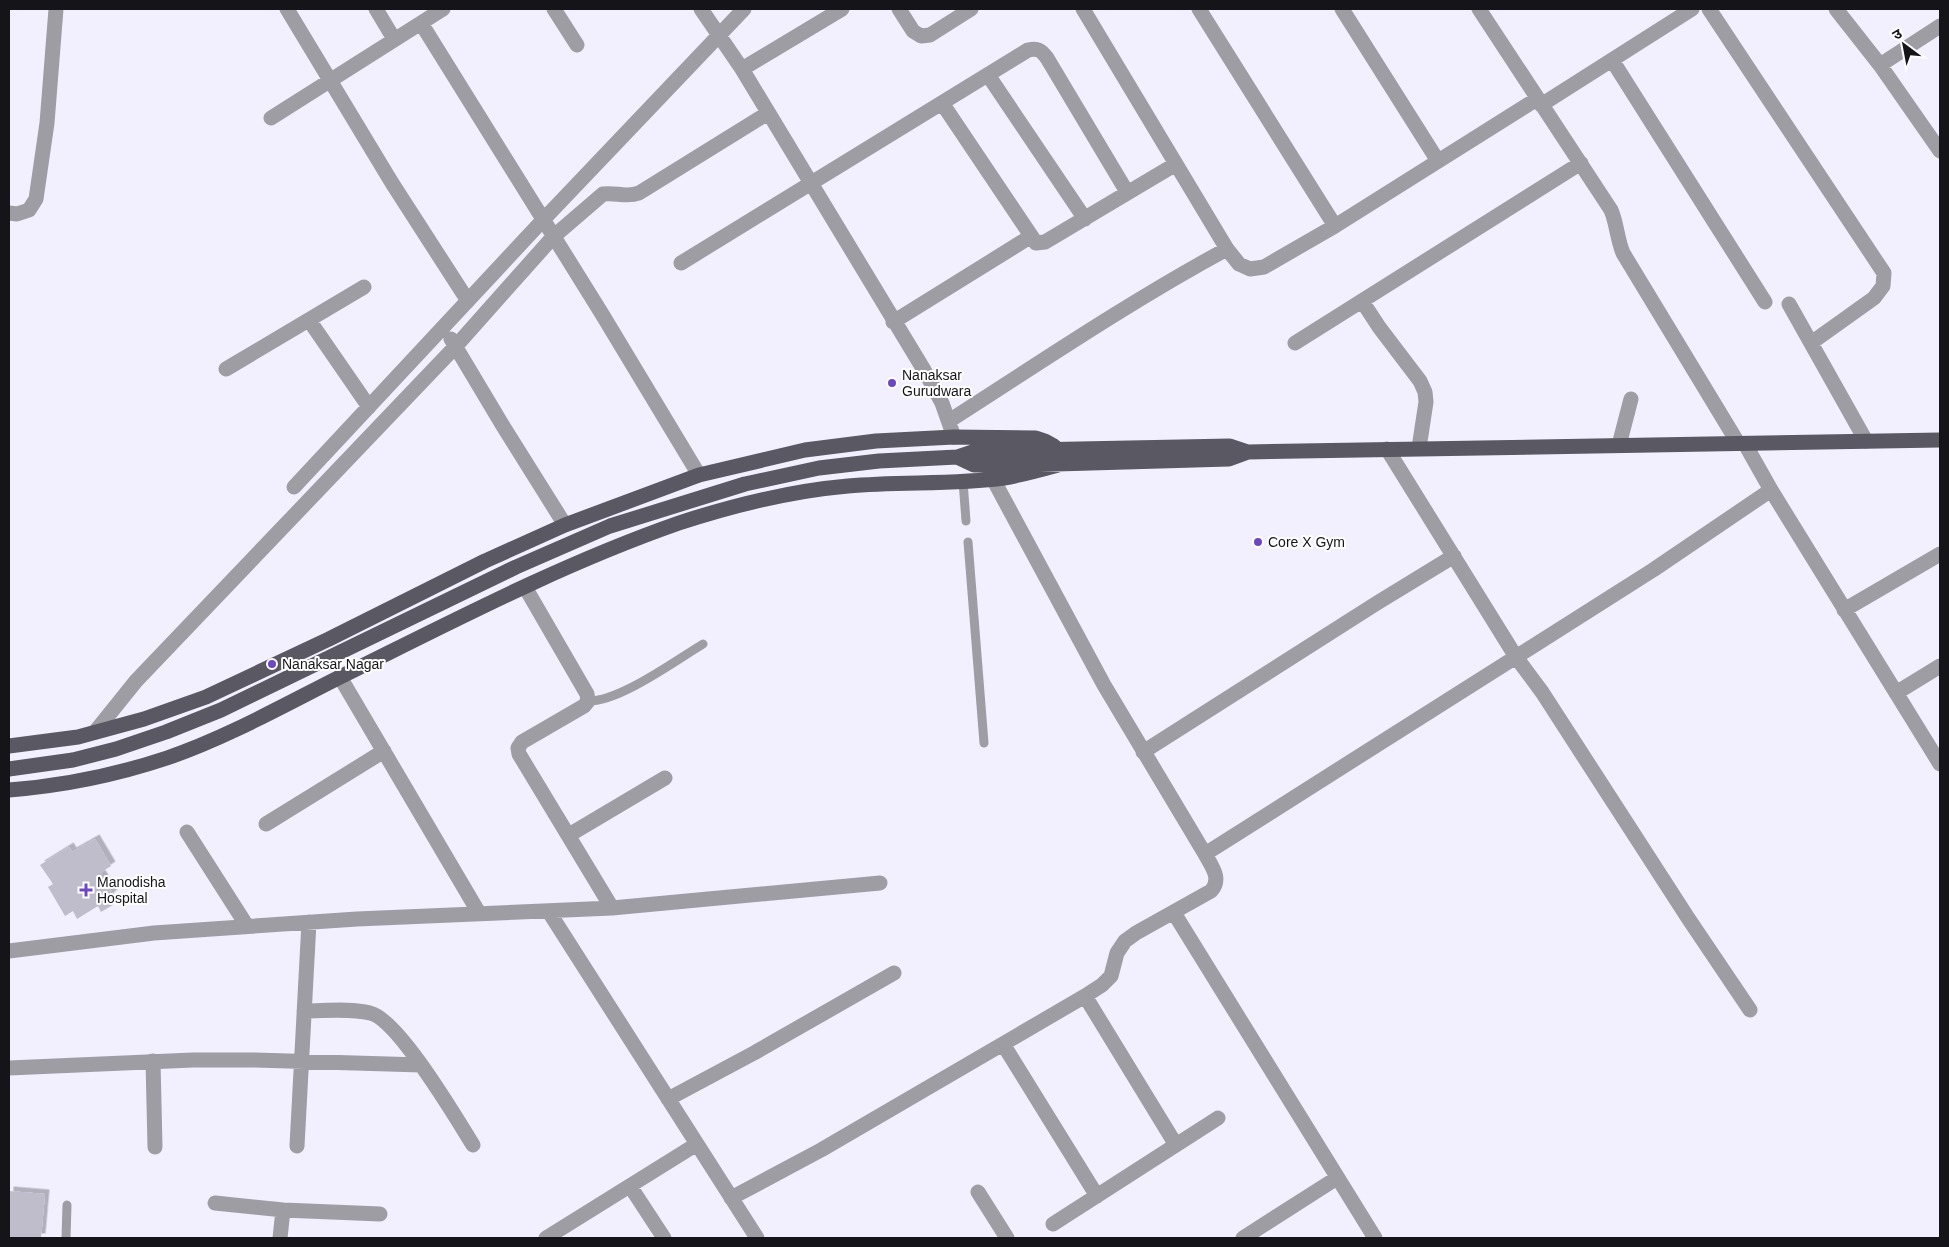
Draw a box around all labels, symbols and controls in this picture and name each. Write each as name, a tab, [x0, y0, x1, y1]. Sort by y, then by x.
north arrow	[1879, 20, 1929, 70]
text: उ	[1889, 25, 1906, 43]
place label: Nanaksar Gurudwara	[902, 367, 971, 399]
marker: Nanaksar Gurudwara	[886, 377, 898, 389]
place label: Core X Gym	[1268, 534, 1345, 550]
marker: Core X Gym	[1252, 536, 1264, 548]
place label: Nanaksar Nagar	[282, 656, 384, 672]
marker: Nanaksar Nagar	[266, 658, 278, 670]
place label: Manodisha Hospital	[97, 874, 166, 906]
marker: Manodisha Hospital	[79, 883, 93, 897]

